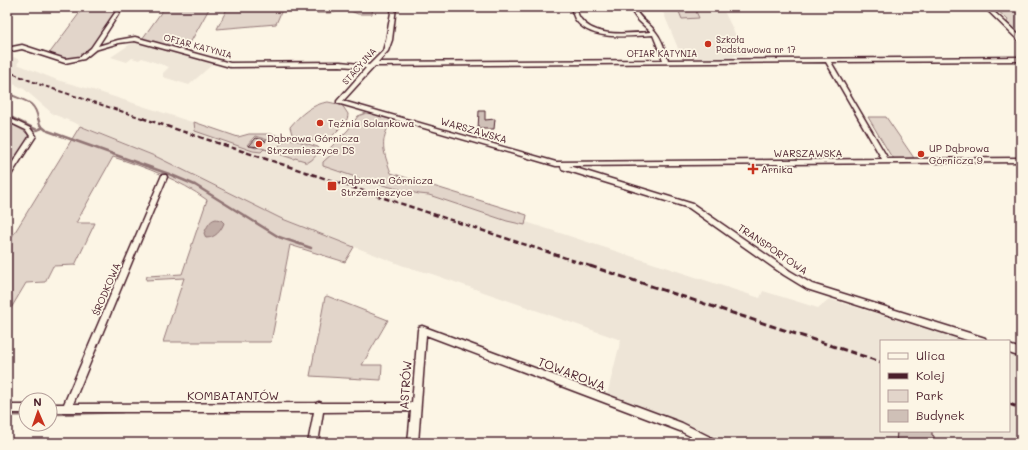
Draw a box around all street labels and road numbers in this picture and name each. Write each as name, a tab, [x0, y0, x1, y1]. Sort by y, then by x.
street label: OFIAR KATYNIA	[163, 32, 233, 60]
street label: STACYJNA	[340, 45, 378, 87]
street label: OFIAR KATYNIA	[627, 48, 697, 59]
street label: WARSZAWSKA	[439, 114, 509, 146]
street label: WARSZAWSKA	[774, 146, 842, 160]
street label: TRANSPORTOWA	[735, 220, 811, 278]
street label: ŚRODKOWA	[89, 260, 124, 318]
street label: TOWAROWA	[536, 353, 608, 393]
street label: ASTRÓW	[395, 360, 415, 410]
street label: KOMBATANTÓW	[187, 387, 279, 403]

